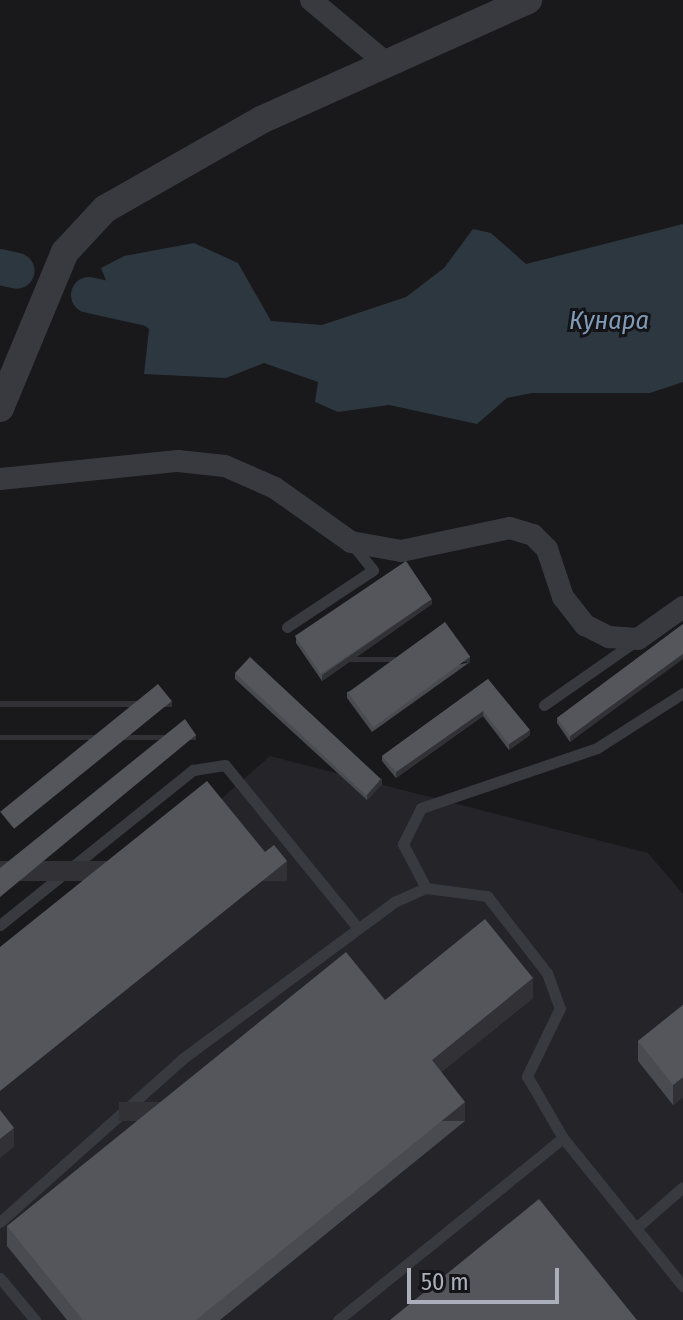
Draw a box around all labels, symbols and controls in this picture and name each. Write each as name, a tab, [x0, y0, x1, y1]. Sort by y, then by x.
water label: Кунара	[569, 305, 649, 337]
scale bar	[411, 1252, 563, 1302]
text: 50 m	[421, 1268, 469, 1296]

